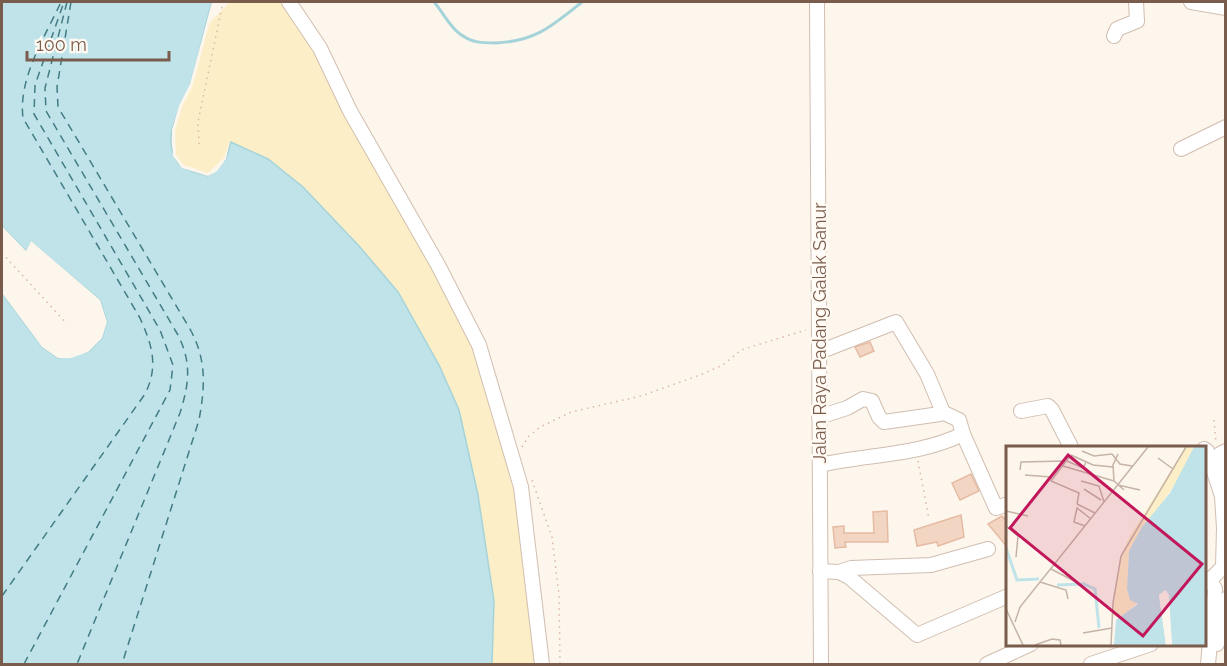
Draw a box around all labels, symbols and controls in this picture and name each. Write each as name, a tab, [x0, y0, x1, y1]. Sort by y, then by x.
scale bar	[27, 24, 170, 62]
text: 100 m	[36, 34, 87, 55]
street label: Jalan Raya Padang Galak Sanur	[809, 202, 830, 464]
inset map	[1006, 446, 1206, 645]

